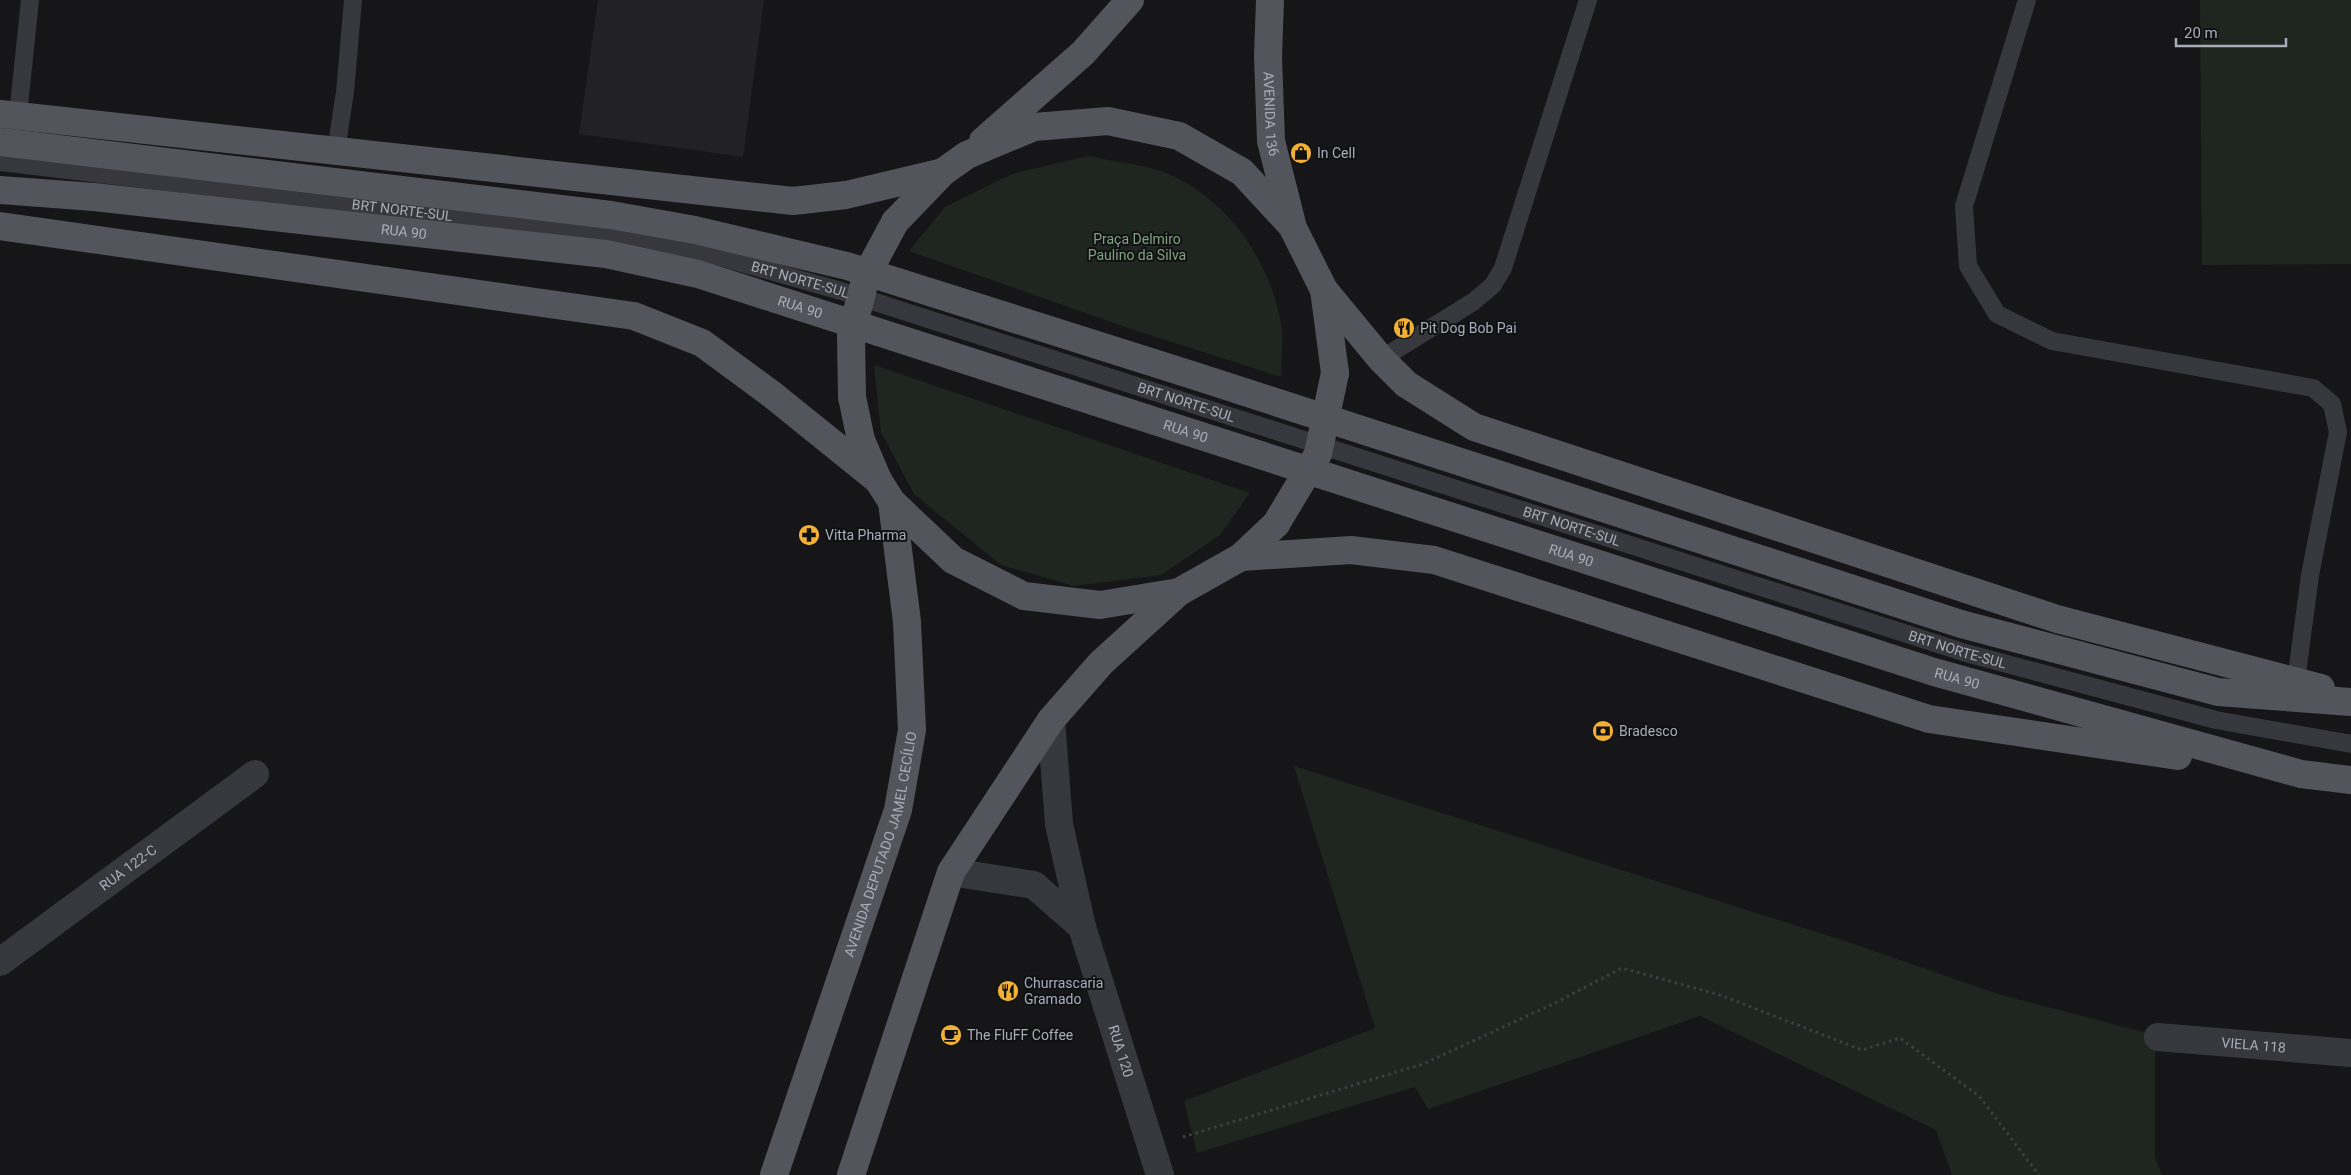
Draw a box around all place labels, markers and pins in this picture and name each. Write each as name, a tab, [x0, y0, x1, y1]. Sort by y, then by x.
shop icon: In Cell	[1289, 141, 1313, 165]
place label: In Cell	[1317, 145, 1355, 161]
restaurant icon: Pit Dog Bob Pai	[1392, 316, 1416, 340]
place label: Pit Dog Bob Pai	[1420, 320, 1517, 336]
pharmacy icon: Vitta Pharma	[797, 523, 821, 547]
place label: Vitta Pharma	[825, 527, 906, 543]
bank icon: Bradesco	[1591, 719, 1615, 743]
place label: Bradesco	[1619, 723, 1678, 739]
place label: Churrascaria Gramado	[1024, 975, 1103, 1007]
restaurant icon: Churrascaria Gramado	[996, 979, 1020, 1003]
cafe icon: The FluFF Coffee	[939, 1023, 963, 1047]
place label: The FluFF Coffee	[967, 1027, 1073, 1043]

